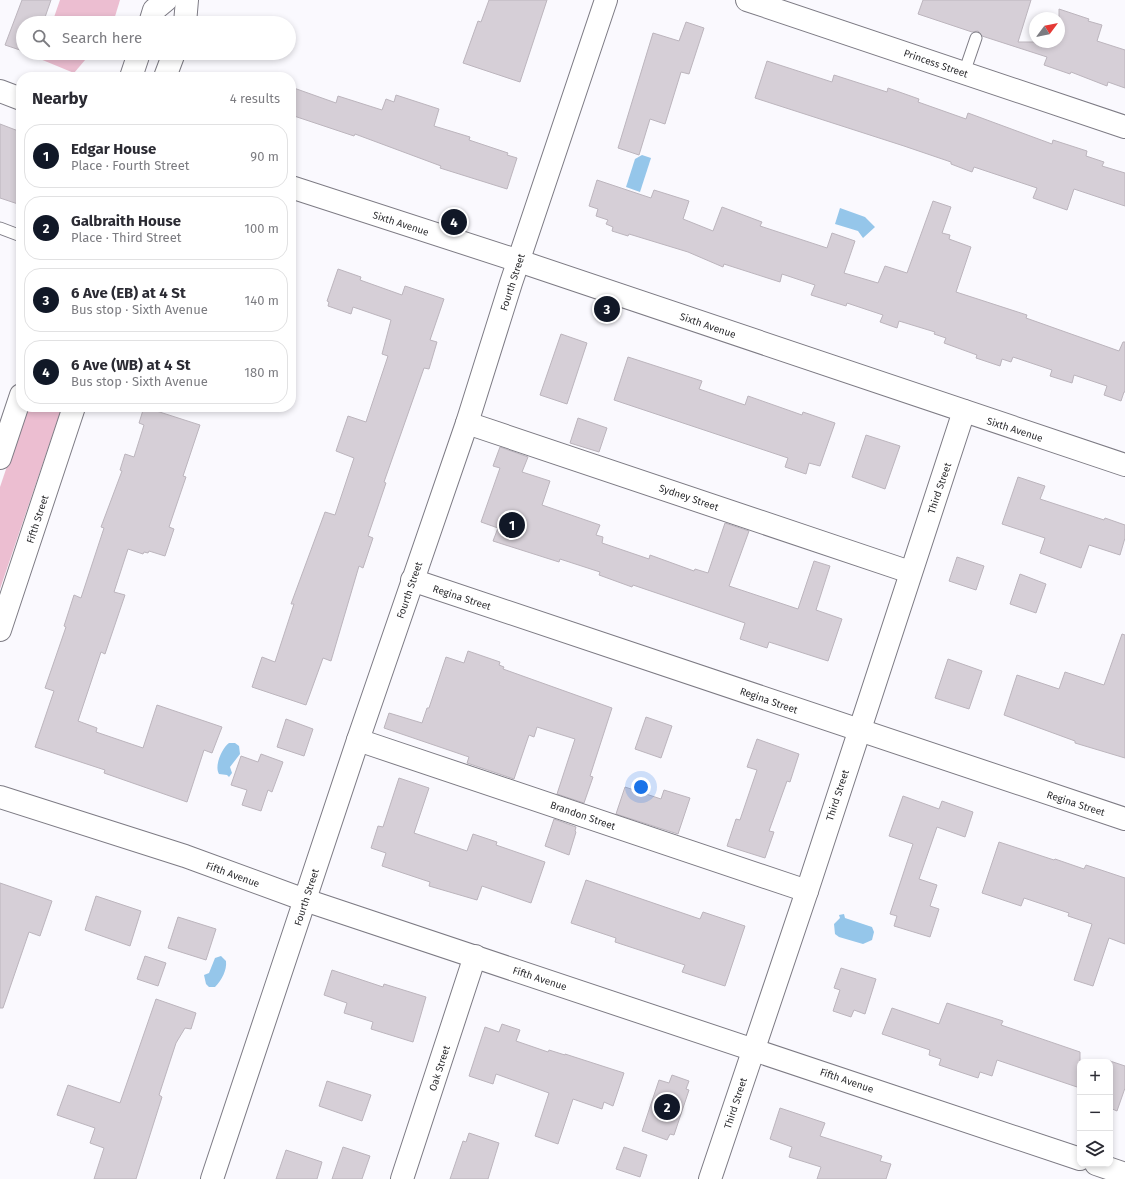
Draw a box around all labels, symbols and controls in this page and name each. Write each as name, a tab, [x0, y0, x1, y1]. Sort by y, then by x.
north arrow	[1029, 12, 1065, 48]
search box	[16, 16, 296, 60]
icon: search	[30, 27, 52, 49]
text: Search here	[62, 29, 142, 47]
street label: Princess Street	[902, 47, 970, 81]
text: Nearby	[32, 88, 87, 109]
text: 4 results	[230, 91, 280, 106]
text: Edgar House	[71, 140, 156, 158]
text: 1	[43, 149, 49, 164]
text: 90 m	[250, 149, 279, 164]
text: Place · Fourth Street	[71, 158, 189, 173]
pin: 4	[441, 207, 467, 237]
street label: Sixth Avenue	[371, 209, 430, 239]
text: Galbraith House	[71, 212, 181, 230]
text: 2	[43, 221, 49, 236]
text: 100 m	[244, 221, 279, 236]
text: Place · Third Street	[71, 230, 181, 245]
street label: Fourth Street	[498, 252, 528, 312]
text: 6 Ave (EB) at 4 St	[71, 284, 186, 302]
text: 3	[43, 293, 49, 308]
text: 140 m	[245, 293, 279, 308]
pin: 3	[594, 294, 620, 324]
text: Bus stop · Sixth Avenue	[71, 302, 208, 317]
street label: Sixth Avenue	[678, 311, 737, 341]
text: 6 Ave (WB) at 4 St	[71, 356, 191, 374]
text: 4	[42, 365, 50, 380]
text: 180 m	[244, 365, 279, 380]
text: Bus stop · Sixth Avenue	[71, 374, 208, 389]
street label: Sixth Avenue	[985, 415, 1044, 445]
street label: Third Street	[926, 461, 954, 515]
street label: Sydney Street	[657, 482, 720, 514]
street label: Fifth Street	[25, 493, 51, 545]
pin: 1	[499, 510, 525, 540]
street label: Fourth Street	[395, 560, 425, 620]
street label: Regina Street	[431, 583, 493, 613]
street label: Regina Street	[738, 685, 800, 717]
street label: Third Street	[824, 768, 852, 822]
your location	[631, 777, 651, 797]
street label: Regina Street	[1045, 789, 1107, 819]
street label: Brandon Street	[548, 799, 617, 833]
street label: Fifth Avenue	[204, 860, 261, 890]
street label: Fourth Street	[292, 867, 322, 927]
street label: Fifth Avenue	[511, 965, 568, 993]
street label: Oak Street	[427, 1044, 453, 1093]
map controls	[1077, 1059, 1113, 1167]
button: +	[1077, 1059, 1113, 1095]
street label: Fifth Avenue	[818, 1066, 875, 1096]
street label: Third Street	[722, 1076, 750, 1130]
pin: 2	[654, 1092, 680, 1122]
button: −	[1077, 1095, 1113, 1131]
button: layers	[1077, 1131, 1113, 1167]

